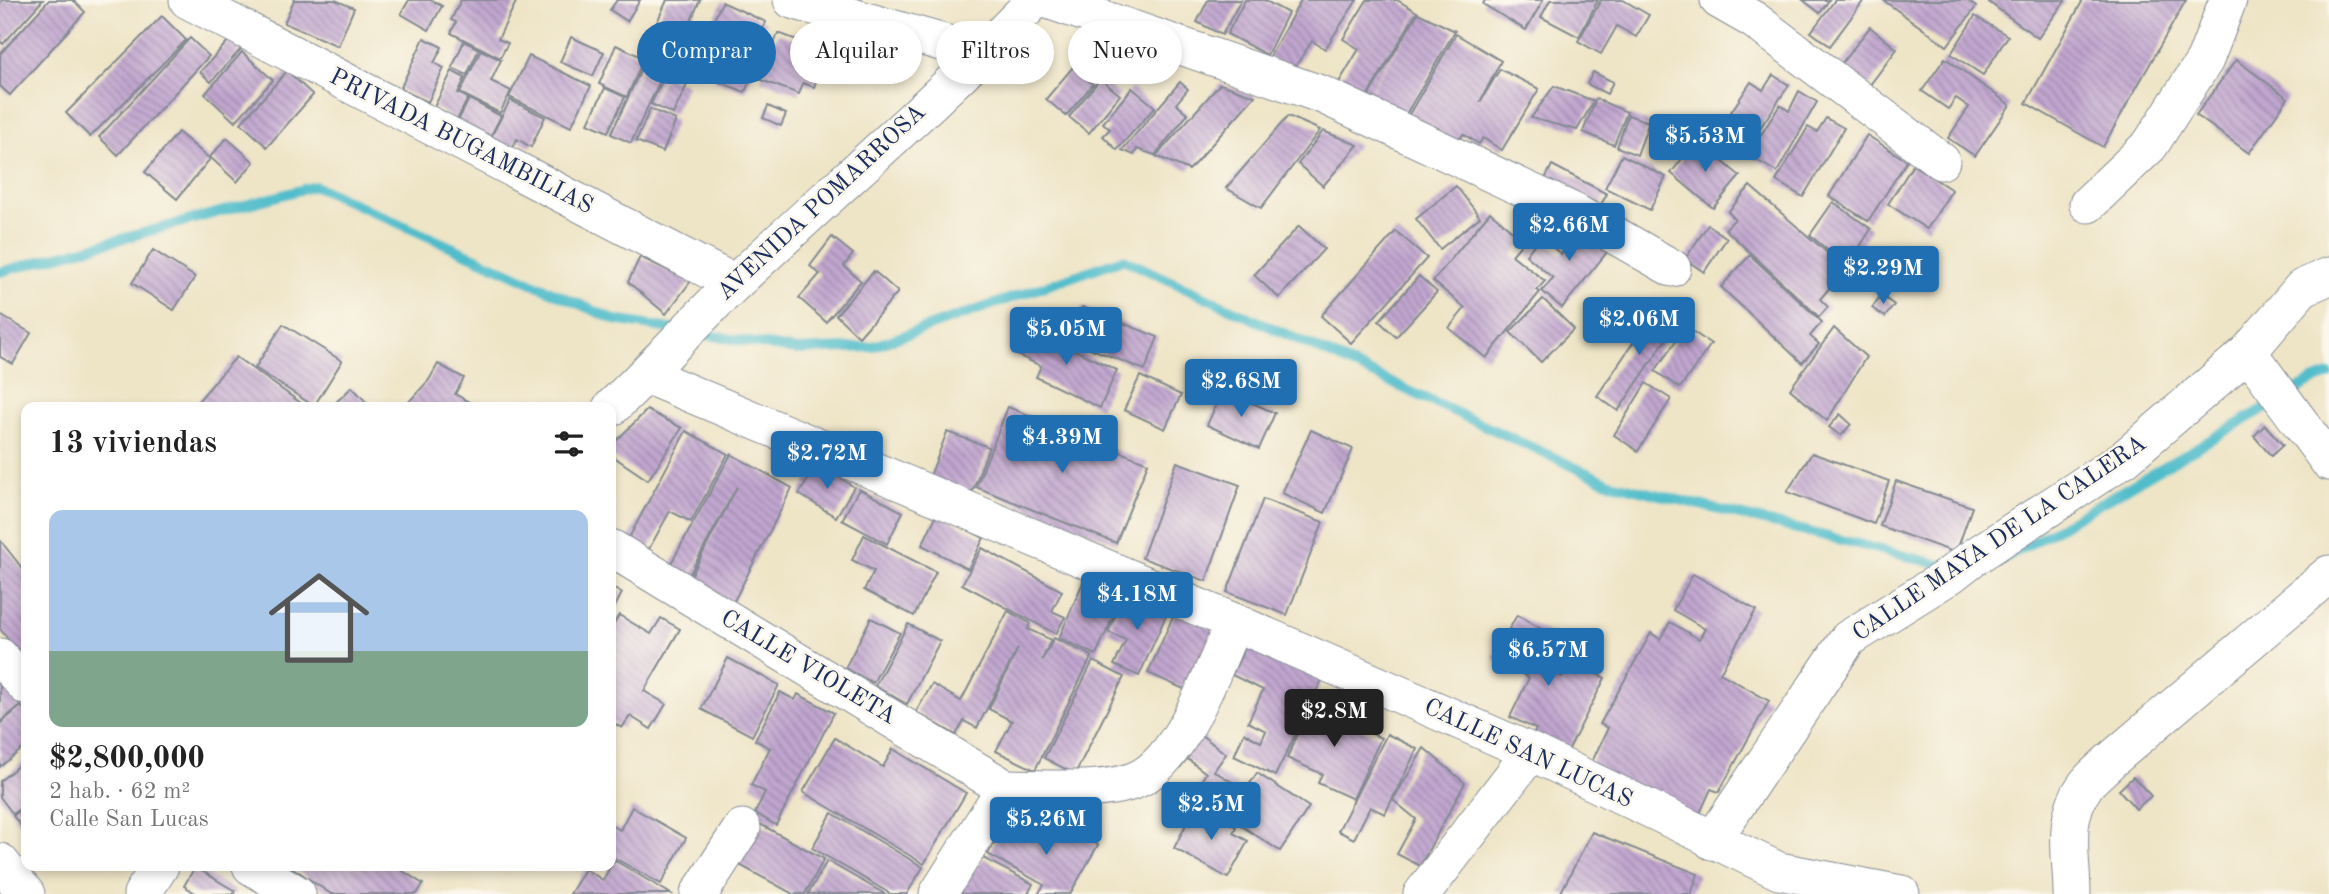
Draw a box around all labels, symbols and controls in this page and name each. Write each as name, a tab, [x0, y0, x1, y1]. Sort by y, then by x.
chip: Comprar	[637, 21, 776, 84]
chip: Alquilar	[790, 21, 922, 84]
chip: Filtros	[936, 21, 1054, 84]
chip: Nuevo	[1068, 21, 1182, 84]
street label: PRIVADA BUGAMBILIAS	[325, 65, 597, 219]
street label: AVENIDA POMARROSA	[713, 100, 931, 306]
pin: $5.53M	[1648, 114, 1762, 174]
text: $5.53M	[1665, 125, 1745, 148]
pin: $2.66M	[1512, 204, 1626, 263]
text: $2.66M	[1529, 214, 1609, 237]
pin: $2.29M	[1826, 246, 1940, 306]
text: $2.29M	[1843, 257, 1923, 280]
pin: $2.06M	[1582, 298, 1696, 357]
pin: $5.05M	[1009, 308, 1123, 367]
text: $2.06M	[1599, 308, 1679, 331]
text: $5.05M	[1026, 318, 1106, 341]
pin: $2.68M	[1184, 360, 1298, 419]
text: $2.68M	[1201, 370, 1281, 393]
pin: $4.39M	[1005, 416, 1119, 475]
icon: filters	[550, 425, 588, 463]
text: $4.39M	[1022, 426, 1102, 449]
text: 13 viviendas	[49, 429, 217, 459]
pin: $2.72M	[770, 432, 884, 491]
street label: CALLE MAYA DE LA CALERA	[1849, 432, 2151, 646]
text: $2.72M	[787, 442, 867, 465]
icon: home	[256, 555, 382, 681]
pin: $4.18M	[1080, 572, 1194, 632]
text: $4.18M	[1097, 583, 1177, 606]
street label: CALLE VIOLETA	[716, 606, 900, 730]
pin: $6.57M	[1491, 628, 1605, 688]
text: $6.57M	[1508, 639, 1588, 662]
pin: $2.8M	[1285, 690, 1383, 749]
street label: CALLE SAN LUCAS	[1420, 695, 1636, 813]
text: $2.8M	[1301, 700, 1367, 723]
text: $2,800,000	[49, 744, 205, 774]
text: 2 hab. · 62 m²	[49, 780, 190, 803]
pin: $2.5M	[1162, 782, 1260, 842]
text: $2.5M	[1178, 793, 1244, 816]
pin: $5.26M	[989, 798, 1103, 857]
text: Calle San Lucas	[49, 808, 209, 831]
text: $5.26M	[1006, 808, 1086, 831]

